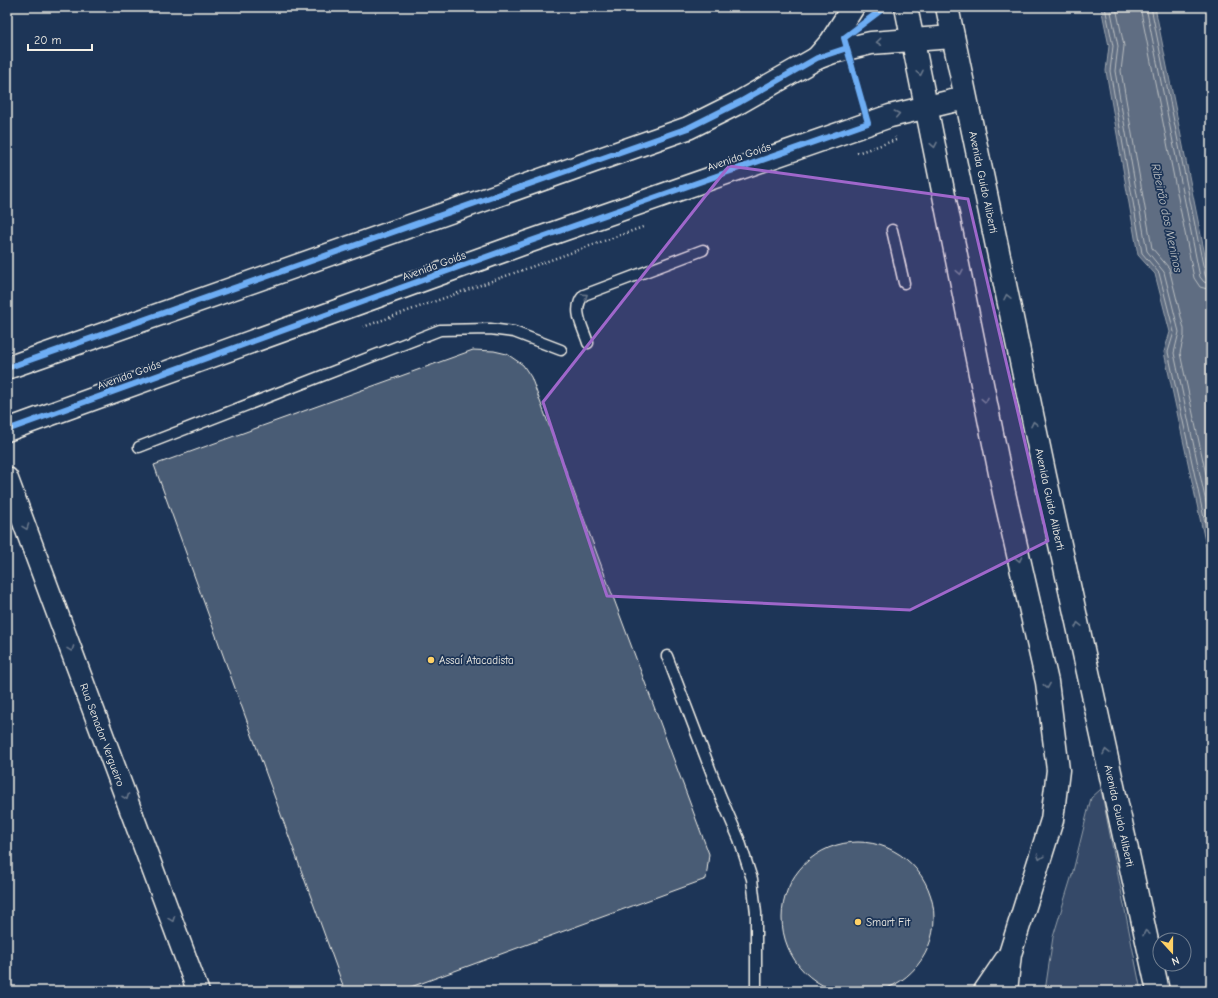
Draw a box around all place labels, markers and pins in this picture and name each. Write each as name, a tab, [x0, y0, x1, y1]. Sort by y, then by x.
place label: Assaí Atacadista	[439, 654, 514, 667]
marker: Assaí Atacadista	[426, 655, 436, 665]
place label: Smart Fit	[866, 916, 911, 929]
marker: Smart Fit	[853, 917, 863, 927]

